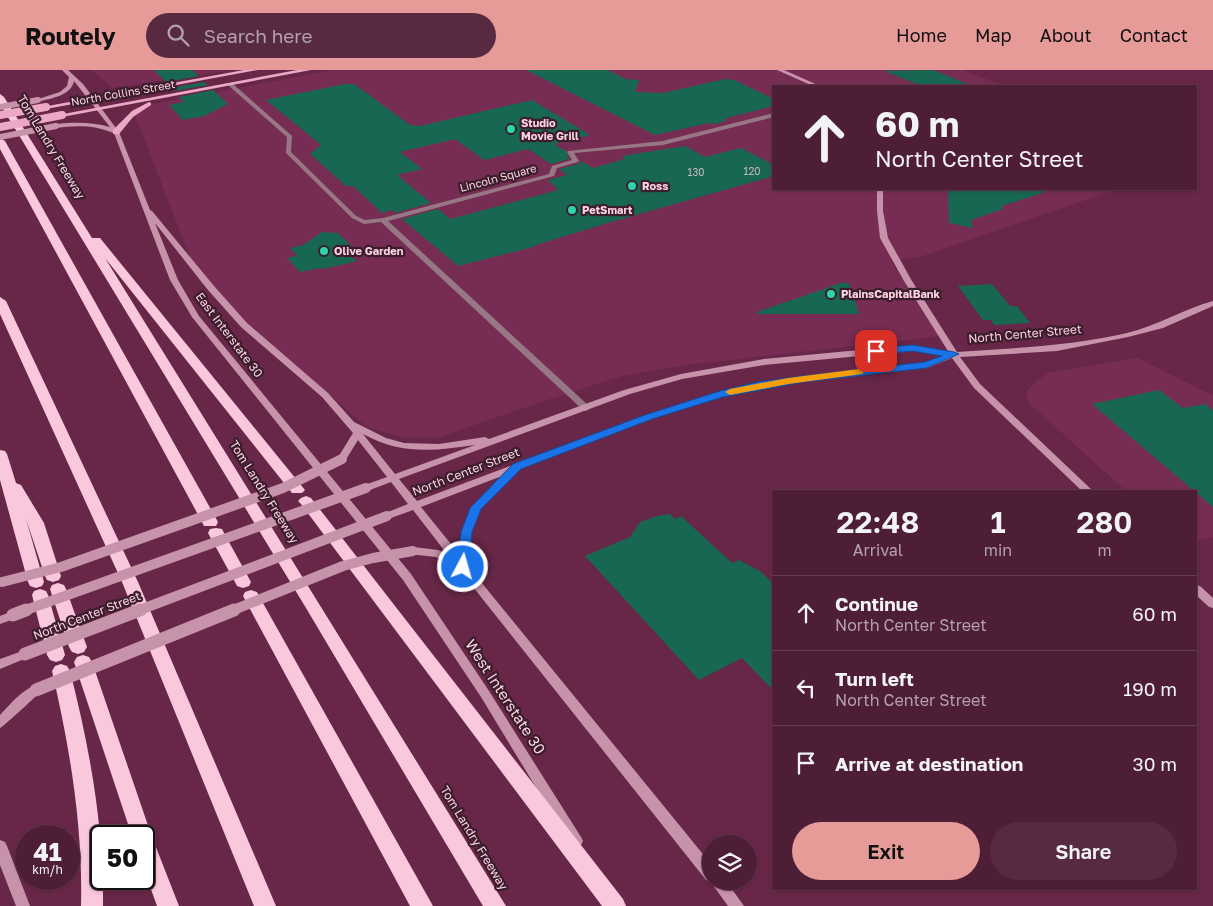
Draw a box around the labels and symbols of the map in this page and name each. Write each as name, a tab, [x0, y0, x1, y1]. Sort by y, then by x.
street label: North Collins Street	[70, 77, 176, 108]
street label: Tom Landry Freeway	[14, 92, 89, 202]
place label: Studio Movie Grill	[521, 116, 579, 142]
marker: Studio Movie Grill	[505, 123, 517, 135]
street label: Lincoln Square	[458, 161, 538, 194]
house number: 120	[744, 165, 760, 177]
house number: 130	[688, 166, 704, 178]
place label: Ross	[642, 179, 668, 192]
marker: Ross	[626, 180, 638, 192]
place label: PetSmart	[582, 203, 633, 216]
marker: PetSmart	[566, 204, 578, 216]
place label: Olive Garden	[334, 244, 404, 257]
marker: Olive Garden	[318, 245, 330, 257]
place label: PlainsCapitalBank	[841, 287, 940, 300]
marker: PlainsCapitalBank	[825, 288, 837, 300]
street label: East Interstate 30	[193, 289, 266, 380]
street label: North Center Street	[968, 321, 1082, 346]
pin	[855, 330, 897, 372]
street label: Tom Landry Freeway	[227, 437, 302, 546]
street label: North Center Street	[410, 444, 522, 499]
position arrow	[436, 540, 488, 592]
street label: North Center Street	[31, 588, 143, 643]
street label: West Interstate 30	[462, 636, 550, 757]
street label: Tom Landry Freeway	[437, 783, 512, 893]
speed limit sign: 50	[90, 825, 155, 890]

